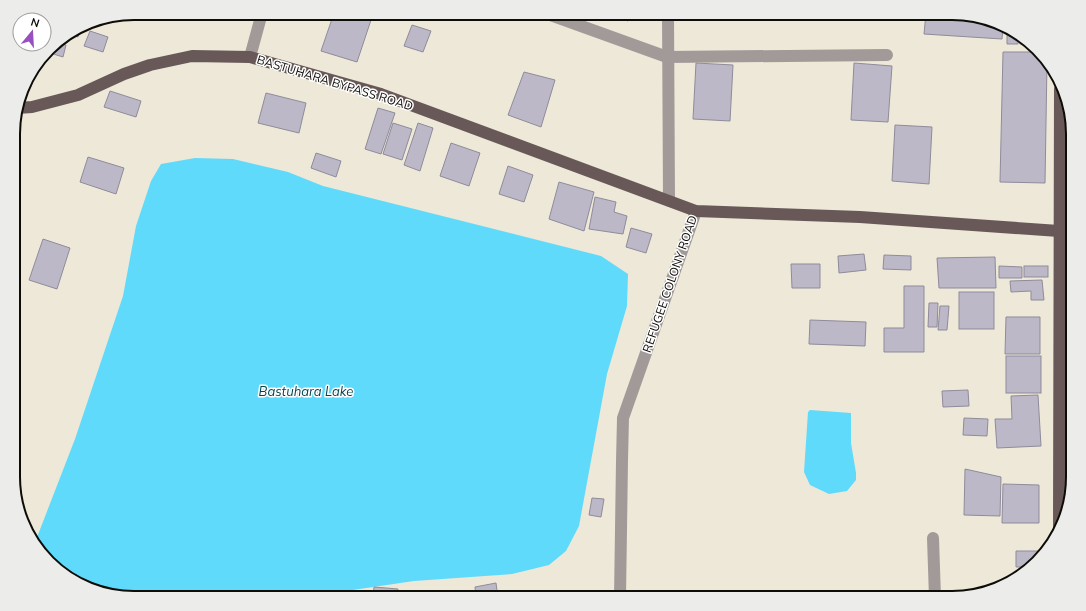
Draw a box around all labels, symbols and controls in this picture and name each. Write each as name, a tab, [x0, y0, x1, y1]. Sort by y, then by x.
north arrow	[12, 12, 52, 52]
text: N	[29, 15, 41, 30]
street label: BASTUHARA BYPASS ROAD	[255, 52, 415, 113]
street label: REFUGEE COLONY ROAD	[639, 213, 700, 354]
water label: Bastuhara Lake	[259, 383, 353, 399]

